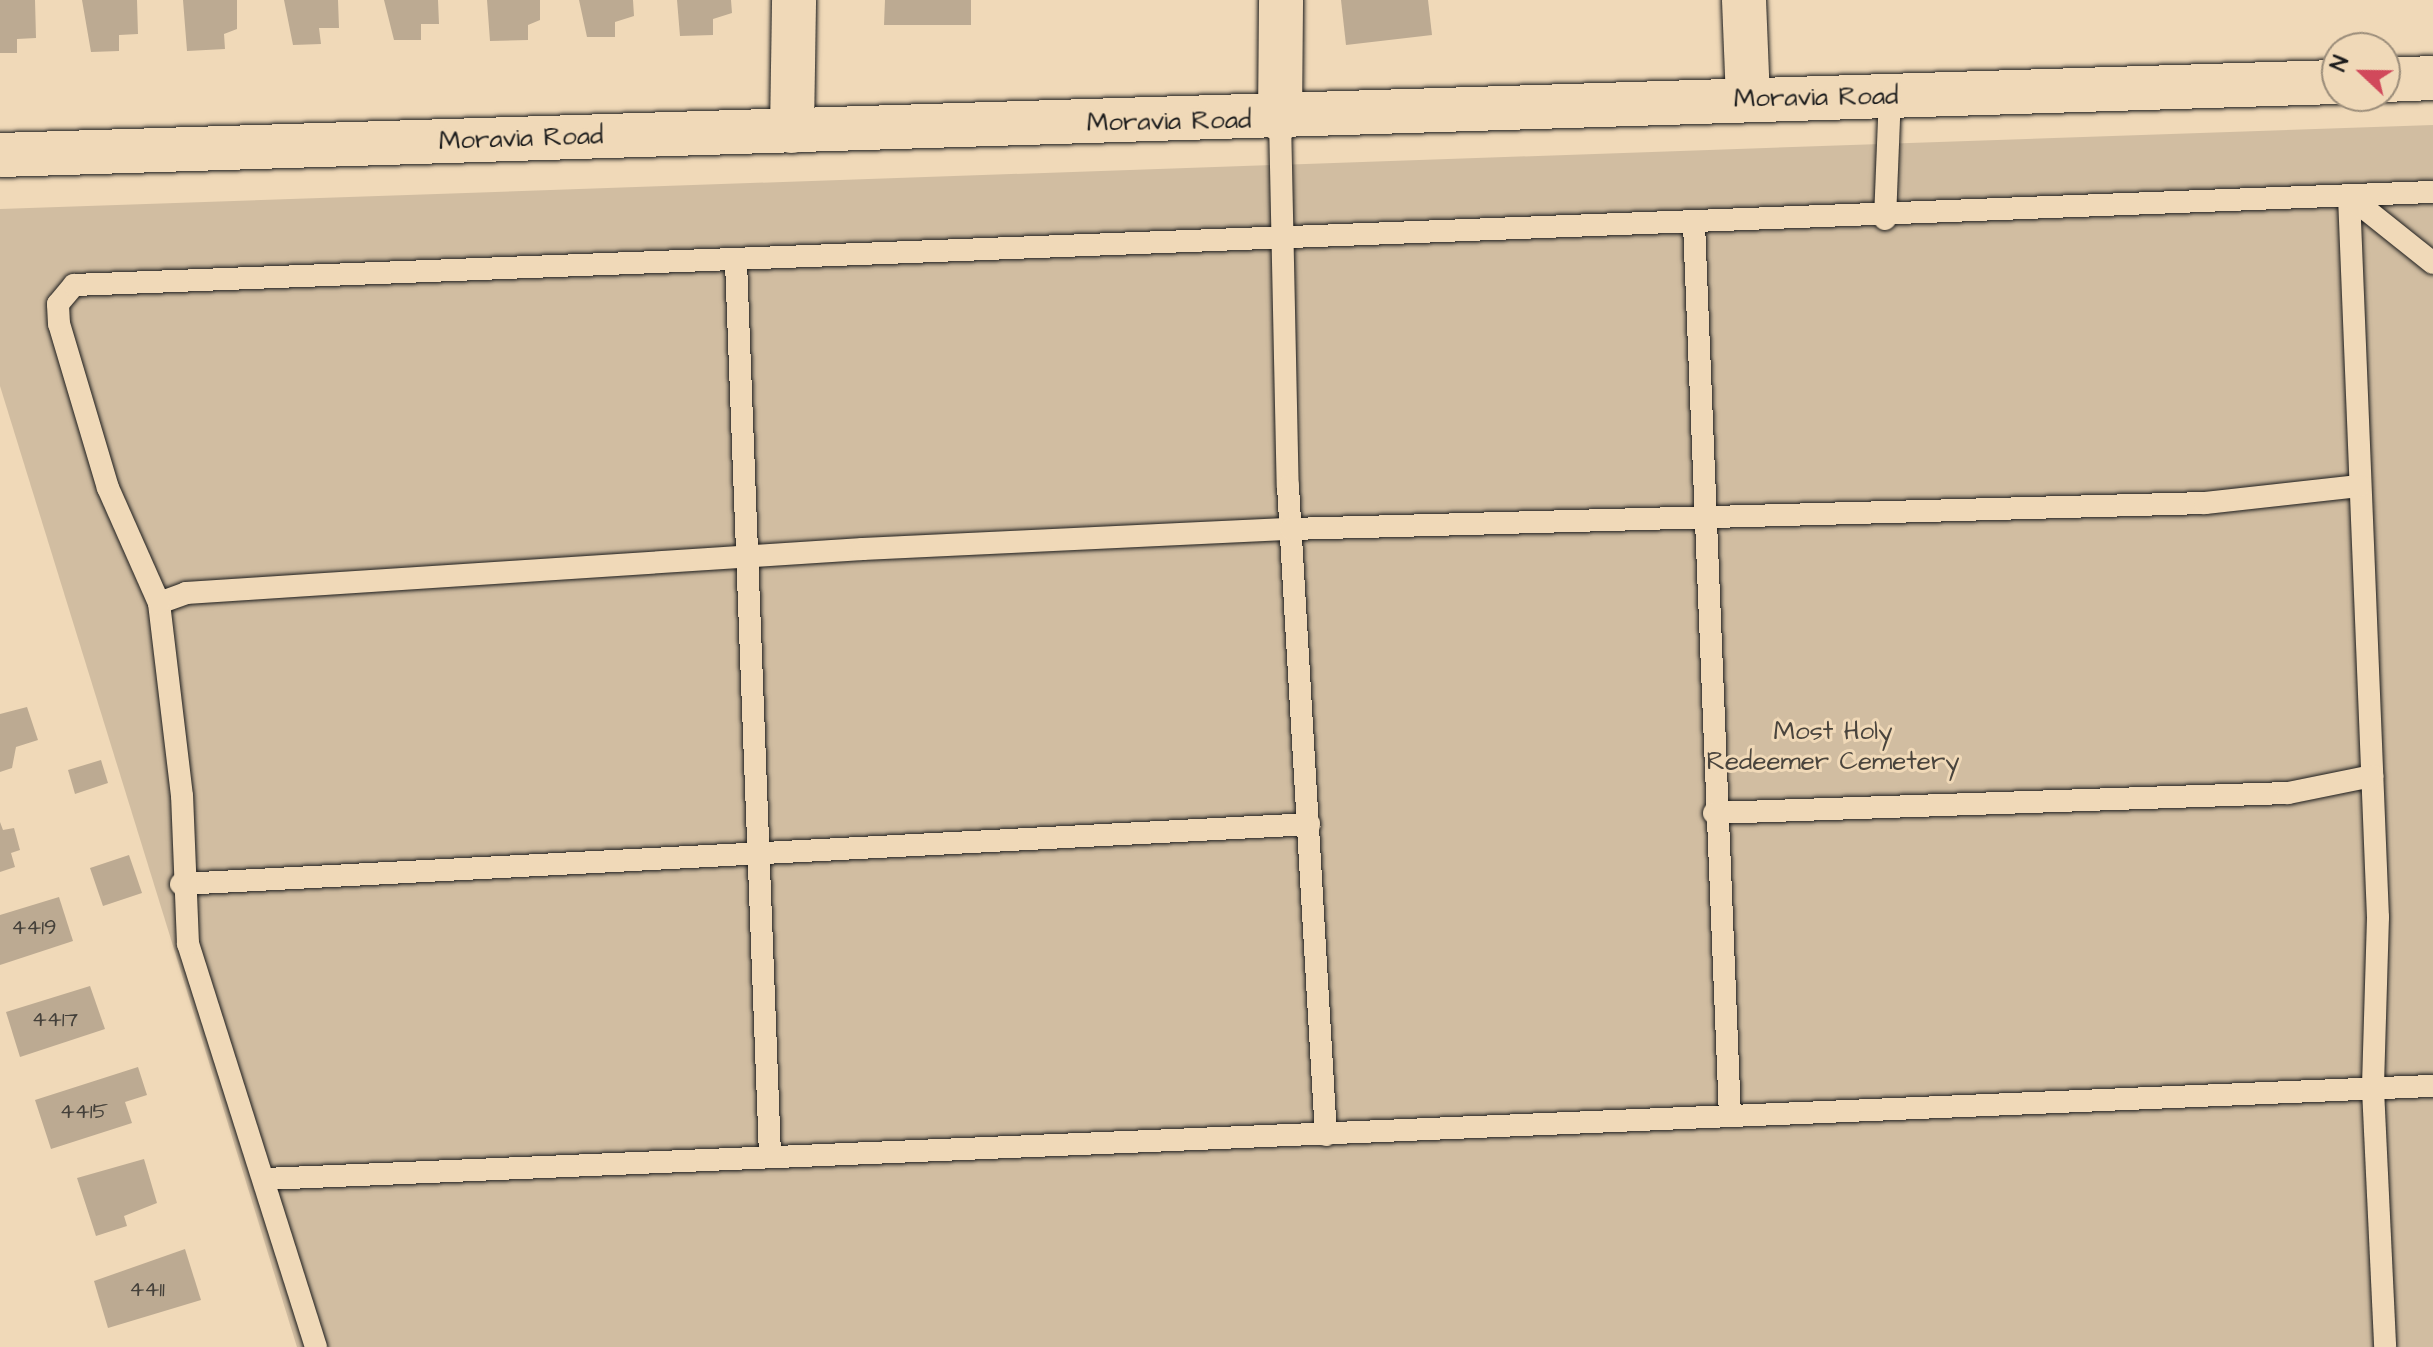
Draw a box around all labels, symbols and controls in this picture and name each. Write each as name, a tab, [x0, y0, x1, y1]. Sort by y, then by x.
north arrow	[2321, 32, 2401, 112]
text: N	[2323, 51, 2357, 76]
street label: Moravia Road	[1734, 81, 1898, 115]
street label: Moravia Road	[1087, 105, 1251, 139]
street label: Moravia Road	[438, 121, 604, 157]
park label: Most Holy Redeemer Cemetery	[1706, 716, 1960, 778]
house number: 4419	[11, 915, 57, 941]
house number: 4417	[32, 1007, 78, 1033]
house number: 4415	[60, 1099, 108, 1125]
house number: 4411	[129, 1277, 165, 1303]

